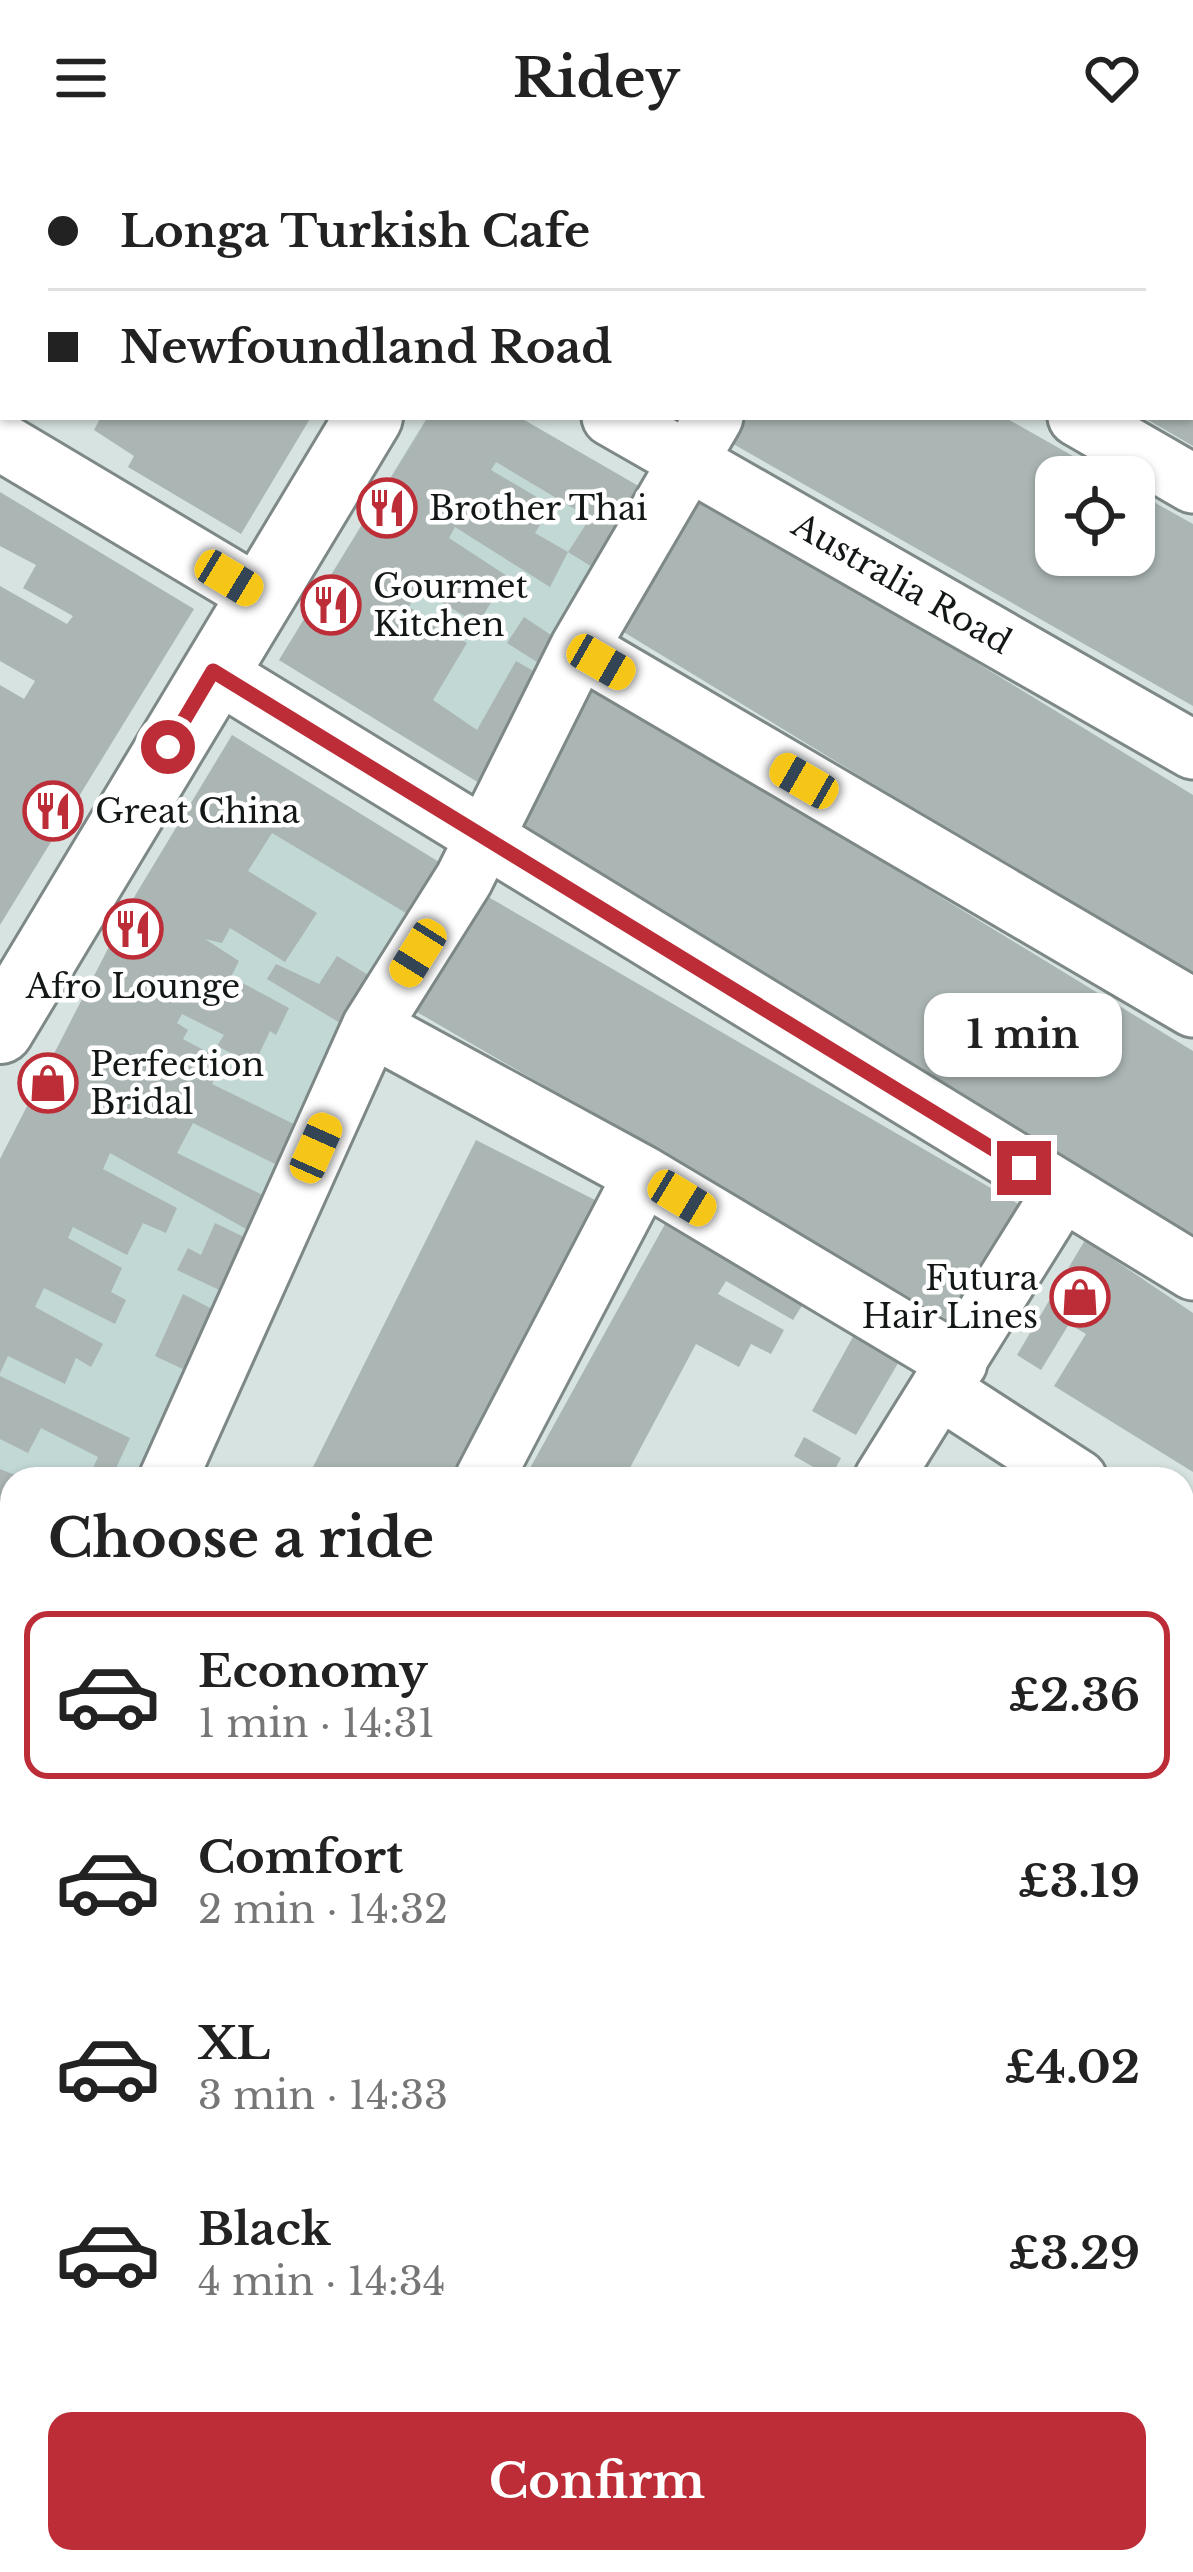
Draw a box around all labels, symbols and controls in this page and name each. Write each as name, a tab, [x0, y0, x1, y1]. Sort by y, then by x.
icon: menu	[48, 45, 114, 111]
text: Ridey	[513, 45, 680, 112]
icon: heart	[1079, 45, 1145, 111]
text: Longa Turkish Cafe	[120, 203, 590, 259]
text: Newfoundland Road	[120, 319, 613, 375]
map controls	[1035, 456, 1155, 576]
button: locate	[1035, 456, 1155, 576]
restaurant icon: Brother Thai	[356, 477, 418, 539]
place label: Brother Thai	[429, 488, 647, 529]
street label: Australia Road	[784, 504, 1018, 663]
car	[189, 544, 269, 612]
place label: Gourmet Kitchen	[373, 566, 528, 645]
restaurant icon: Gourmet Kitchen	[300, 574, 362, 636]
car	[561, 628, 641, 696]
route start	[141, 720, 195, 774]
car	[764, 747, 844, 815]
restaurant icon: Great China	[22, 780, 84, 842]
place label: Great China	[95, 791, 300, 832]
restaurant icon: Afro Lounge	[102, 898, 164, 960]
car	[384, 913, 452, 993]
place label: Afro Lounge	[25, 966, 240, 1007]
callout: 1 min	[925, 994, 1123, 1078]
text: 1 min	[967, 1010, 1079, 1059]
place label: Perfection Bridal	[90, 1044, 264, 1123]
shop icon: Perfection Bridal	[17, 1052, 79, 1114]
car	[285, 1108, 347, 1188]
route end	[997, 1141, 1051, 1195]
car	[642, 1164, 722, 1232]
place label: Futura Hair Lines	[862, 1258, 1039, 1337]
shop icon: Futura Hair Lines	[1049, 1266, 1111, 1328]
text: Choose a ride	[48, 1505, 434, 1572]
icon: car	[54, 1641, 162, 1749]
text: Economy	[198, 1643, 428, 1699]
text: £2.36	[1008, 1667, 1140, 1723]
text: 1 min · 14:31	[198, 1699, 435, 1748]
icon: car	[54, 1827, 162, 1935]
text: Comfort	[198, 1829, 403, 1885]
text: £3.19	[1018, 1853, 1140, 1909]
text: 2 min · 14:32	[198, 1885, 448, 1934]
icon: car	[54, 2013, 162, 2121]
text: XL	[198, 2015, 270, 2071]
text: £4.02	[1004, 2039, 1140, 2095]
text: 3 min · 14:33	[198, 2071, 448, 2120]
icon: car	[54, 2199, 162, 2307]
text: Black	[198, 2201, 331, 2257]
text: £3.29	[1008, 2225, 1140, 2281]
text: 4 min · 14:34	[198, 2257, 446, 2306]
button: Confirm	[48, 2412, 1146, 2550]

